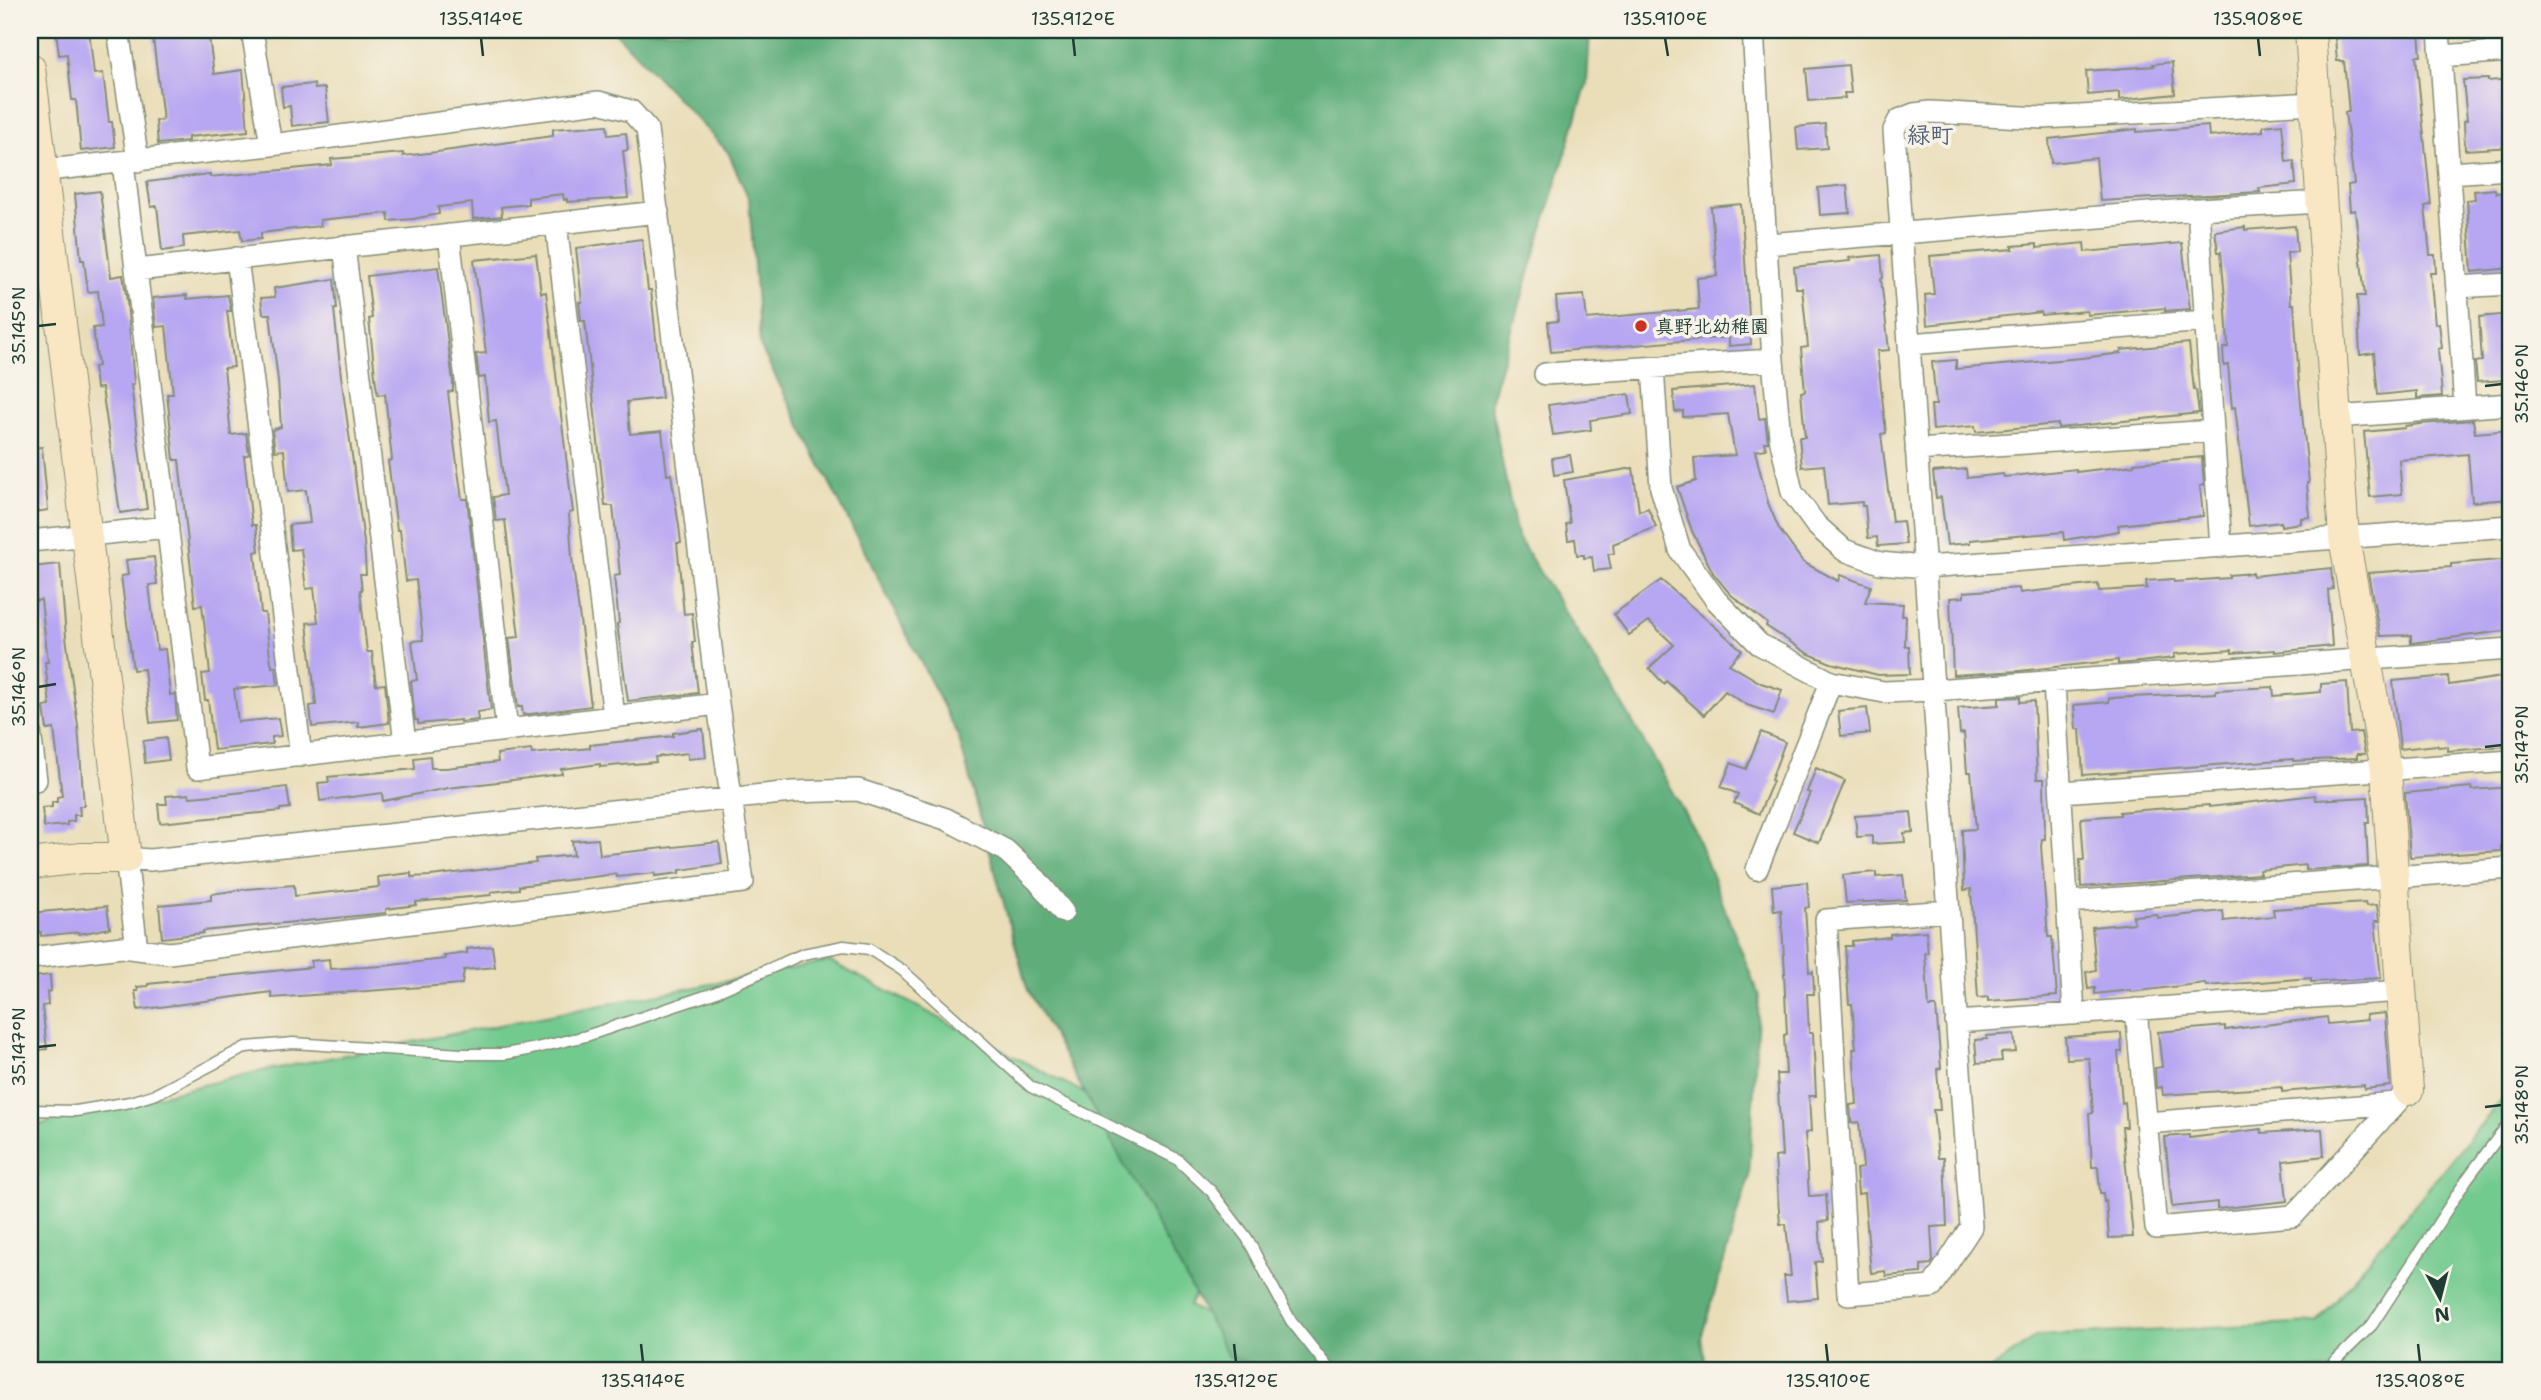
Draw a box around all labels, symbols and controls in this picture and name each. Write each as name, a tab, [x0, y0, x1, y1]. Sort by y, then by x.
text: 135.914°E	[439, 7, 523, 31]
text: 135.912°E	[1031, 7, 1115, 31]
text: 135.910°E	[1623, 7, 1707, 31]
text: 135.908°E	[2213, 7, 2303, 31]
district label: 緑町	[1907, 120, 1953, 150]
text: 35.145°N	[7, 287, 31, 365]
place label: 真野北幼稚園	[1655, 314, 1769, 339]
marker: 真野北幼稚園	[1633, 318, 1649, 334]
text: 35.146°N	[2510, 344, 2534, 424]
text: 35.146°N	[7, 647, 31, 727]
text: 35.147°N	[2510, 705, 2534, 785]
text: 35.147°N	[7, 1007, 31, 1087]
text: 35.148°N	[2510, 1065, 2534, 1145]
north arrow	[2404, 1264, 2474, 1334]
text: N	[2433, 1301, 2451, 1328]
text: 135.914°E	[601, 1369, 685, 1393]
text: 135.912°E	[1194, 1369, 1278, 1393]
text: 135.910°E	[1786, 1369, 1870, 1393]
text: 135.908°E	[2375, 1369, 2465, 1393]

